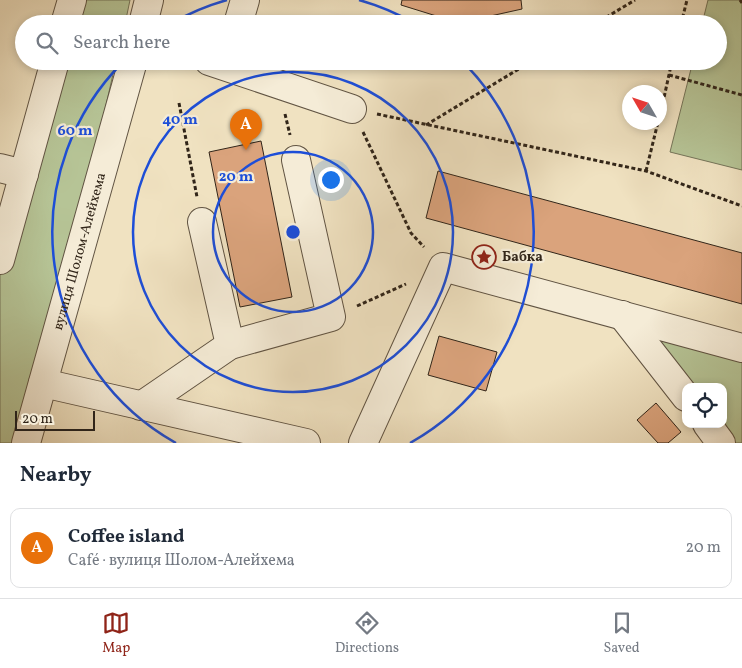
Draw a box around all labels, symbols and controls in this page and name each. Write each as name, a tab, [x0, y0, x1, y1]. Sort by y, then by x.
search box	[15, 15, 727, 70]
icon: search	[33, 29, 61, 57]
text: Search here	[73, 30, 170, 56]
north arrow	[622, 85, 667, 130]
pin: A	[230, 109, 262, 150]
text: 40 m	[162, 110, 198, 131]
text: 60 m	[58, 121, 93, 142]
text: 20 m	[219, 167, 254, 188]
your location	[318, 167, 344, 193]
street label: вулиця Шолом-Алейхема	[49, 170, 111, 332]
centre of rings	[284, 223, 302, 241]
place icon: Бабка	[471, 244, 497, 270]
place label: Бабка	[502, 248, 543, 267]
map controls	[682, 383, 727, 428]
button: locate	[682, 383, 727, 428]
scale bar	[15, 408, 95, 431]
text: 20 m	[22, 410, 53, 429]
text: Nearby	[20, 461, 91, 490]
text: Coffee island	[68, 524, 185, 550]
text: A	[31, 537, 43, 559]
text: 20 m	[686, 537, 721, 559]
text: Café · вулиця Шолом-Алейхема	[68, 550, 295, 572]
tab: Map	[102, 609, 130, 658]
tab: Directions	[335, 609, 399, 658]
tab: Saved	[604, 609, 640, 658]

